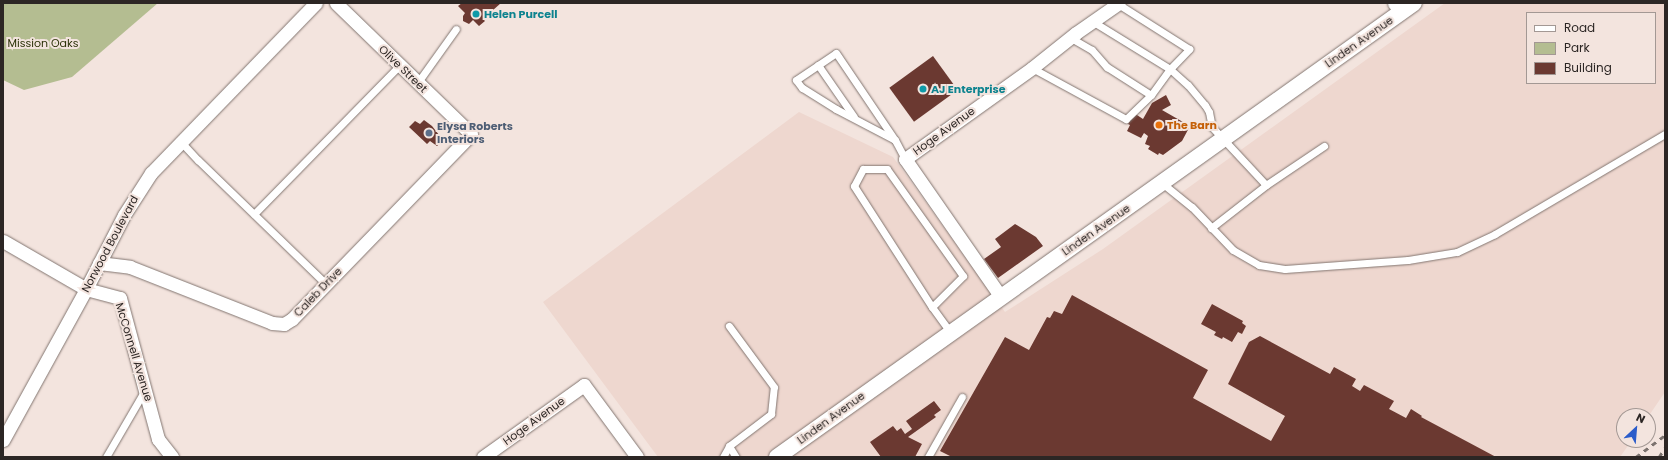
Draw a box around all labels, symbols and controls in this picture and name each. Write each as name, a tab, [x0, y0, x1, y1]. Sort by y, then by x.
place label: Helen Purcell	[484, 7, 557, 21]
marker: Helen Purcell	[471, 9, 481, 19]
legend	[1526, 12, 1656, 84]
street label: Linden Avenue	[1322, 14, 1396, 70]
text: Road	[1564, 19, 1595, 36]
park label: Mission Oaks	[8, 36, 78, 50]
text: Park	[1564, 39, 1590, 56]
street label: Olive Street	[376, 43, 430, 95]
text: Building	[1564, 59, 1612, 76]
place label: AJ Enterprise	[931, 82, 1005, 96]
marker: AJ Enterprise	[918, 84, 928, 94]
street label: Hoge Avenue	[911, 104, 977, 158]
place label: The Barn	[1167, 118, 1217, 132]
place label: Elysa Roberts Interiors	[437, 120, 513, 146]
marker: The Barn	[1154, 120, 1164, 130]
marker: Elysa Roberts Interiors	[424, 128, 434, 138]
street label: Norwood Boulevard	[79, 193, 141, 295]
street label: Linden Avenue	[1059, 202, 1133, 258]
street label: Caleb Drive	[291, 265, 345, 319]
street label: McConnell Avenue	[113, 301, 155, 403]
street label: Linden Avenue	[795, 389, 867, 447]
street label: Hoge Avenue	[501, 394, 567, 448]
north arrow	[1616, 408, 1656, 448]
text: N	[1634, 409, 1648, 427]

